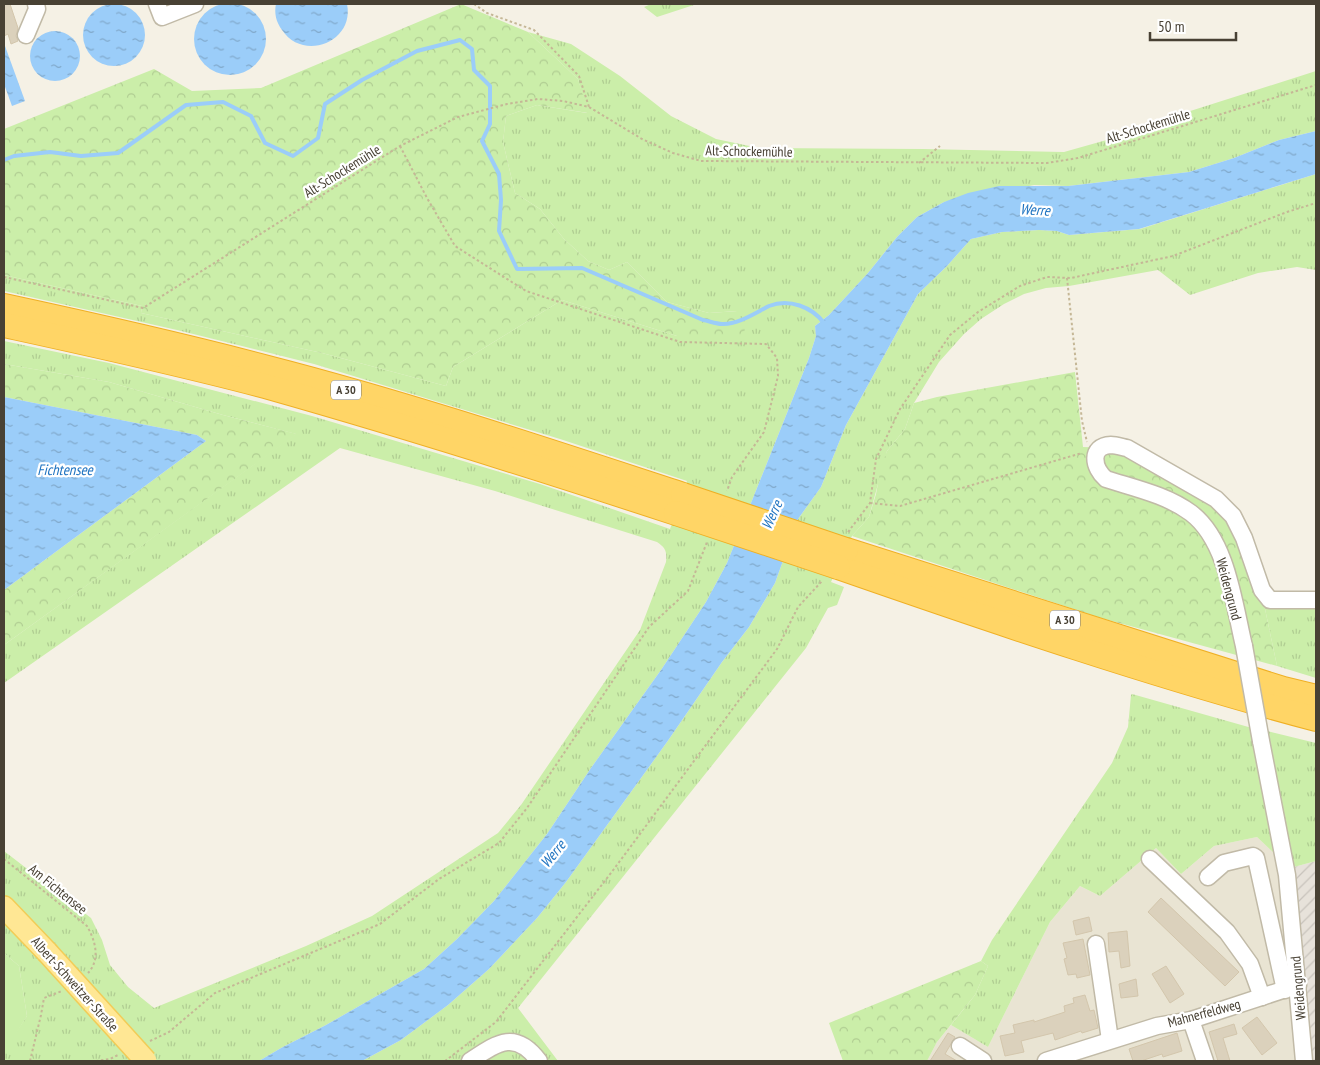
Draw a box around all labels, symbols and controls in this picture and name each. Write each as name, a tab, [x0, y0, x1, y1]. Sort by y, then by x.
scale bar	[1150, 10, 1236, 42]
text: 50 m	[1158, 17, 1184, 36]
street label: Alt-Schockemühle	[1104, 105, 1192, 147]
street label: Alt-Schockemühle	[300, 140, 384, 202]
street label: Alt-Schockemühle	[705, 141, 793, 161]
water label: Werre	[1019, 199, 1051, 220]
road number: A 30	[331, 380, 361, 400]
water label: Fichtensee	[37, 460, 94, 479]
water label: Werre	[757, 496, 787, 532]
street label: Weidengrund	[1212, 556, 1246, 622]
road number: A 30	[1050, 610, 1080, 630]
water label: Werre	[536, 835, 570, 871]
street label: Am Fichtensee	[25, 860, 91, 918]
street label: Albert-Schweitzer-Straße	[28, 933, 123, 1035]
street label: Weidengrund	[1286, 955, 1310, 1021]
street label: Mahnerfeldweg	[1166, 995, 1242, 1031]

